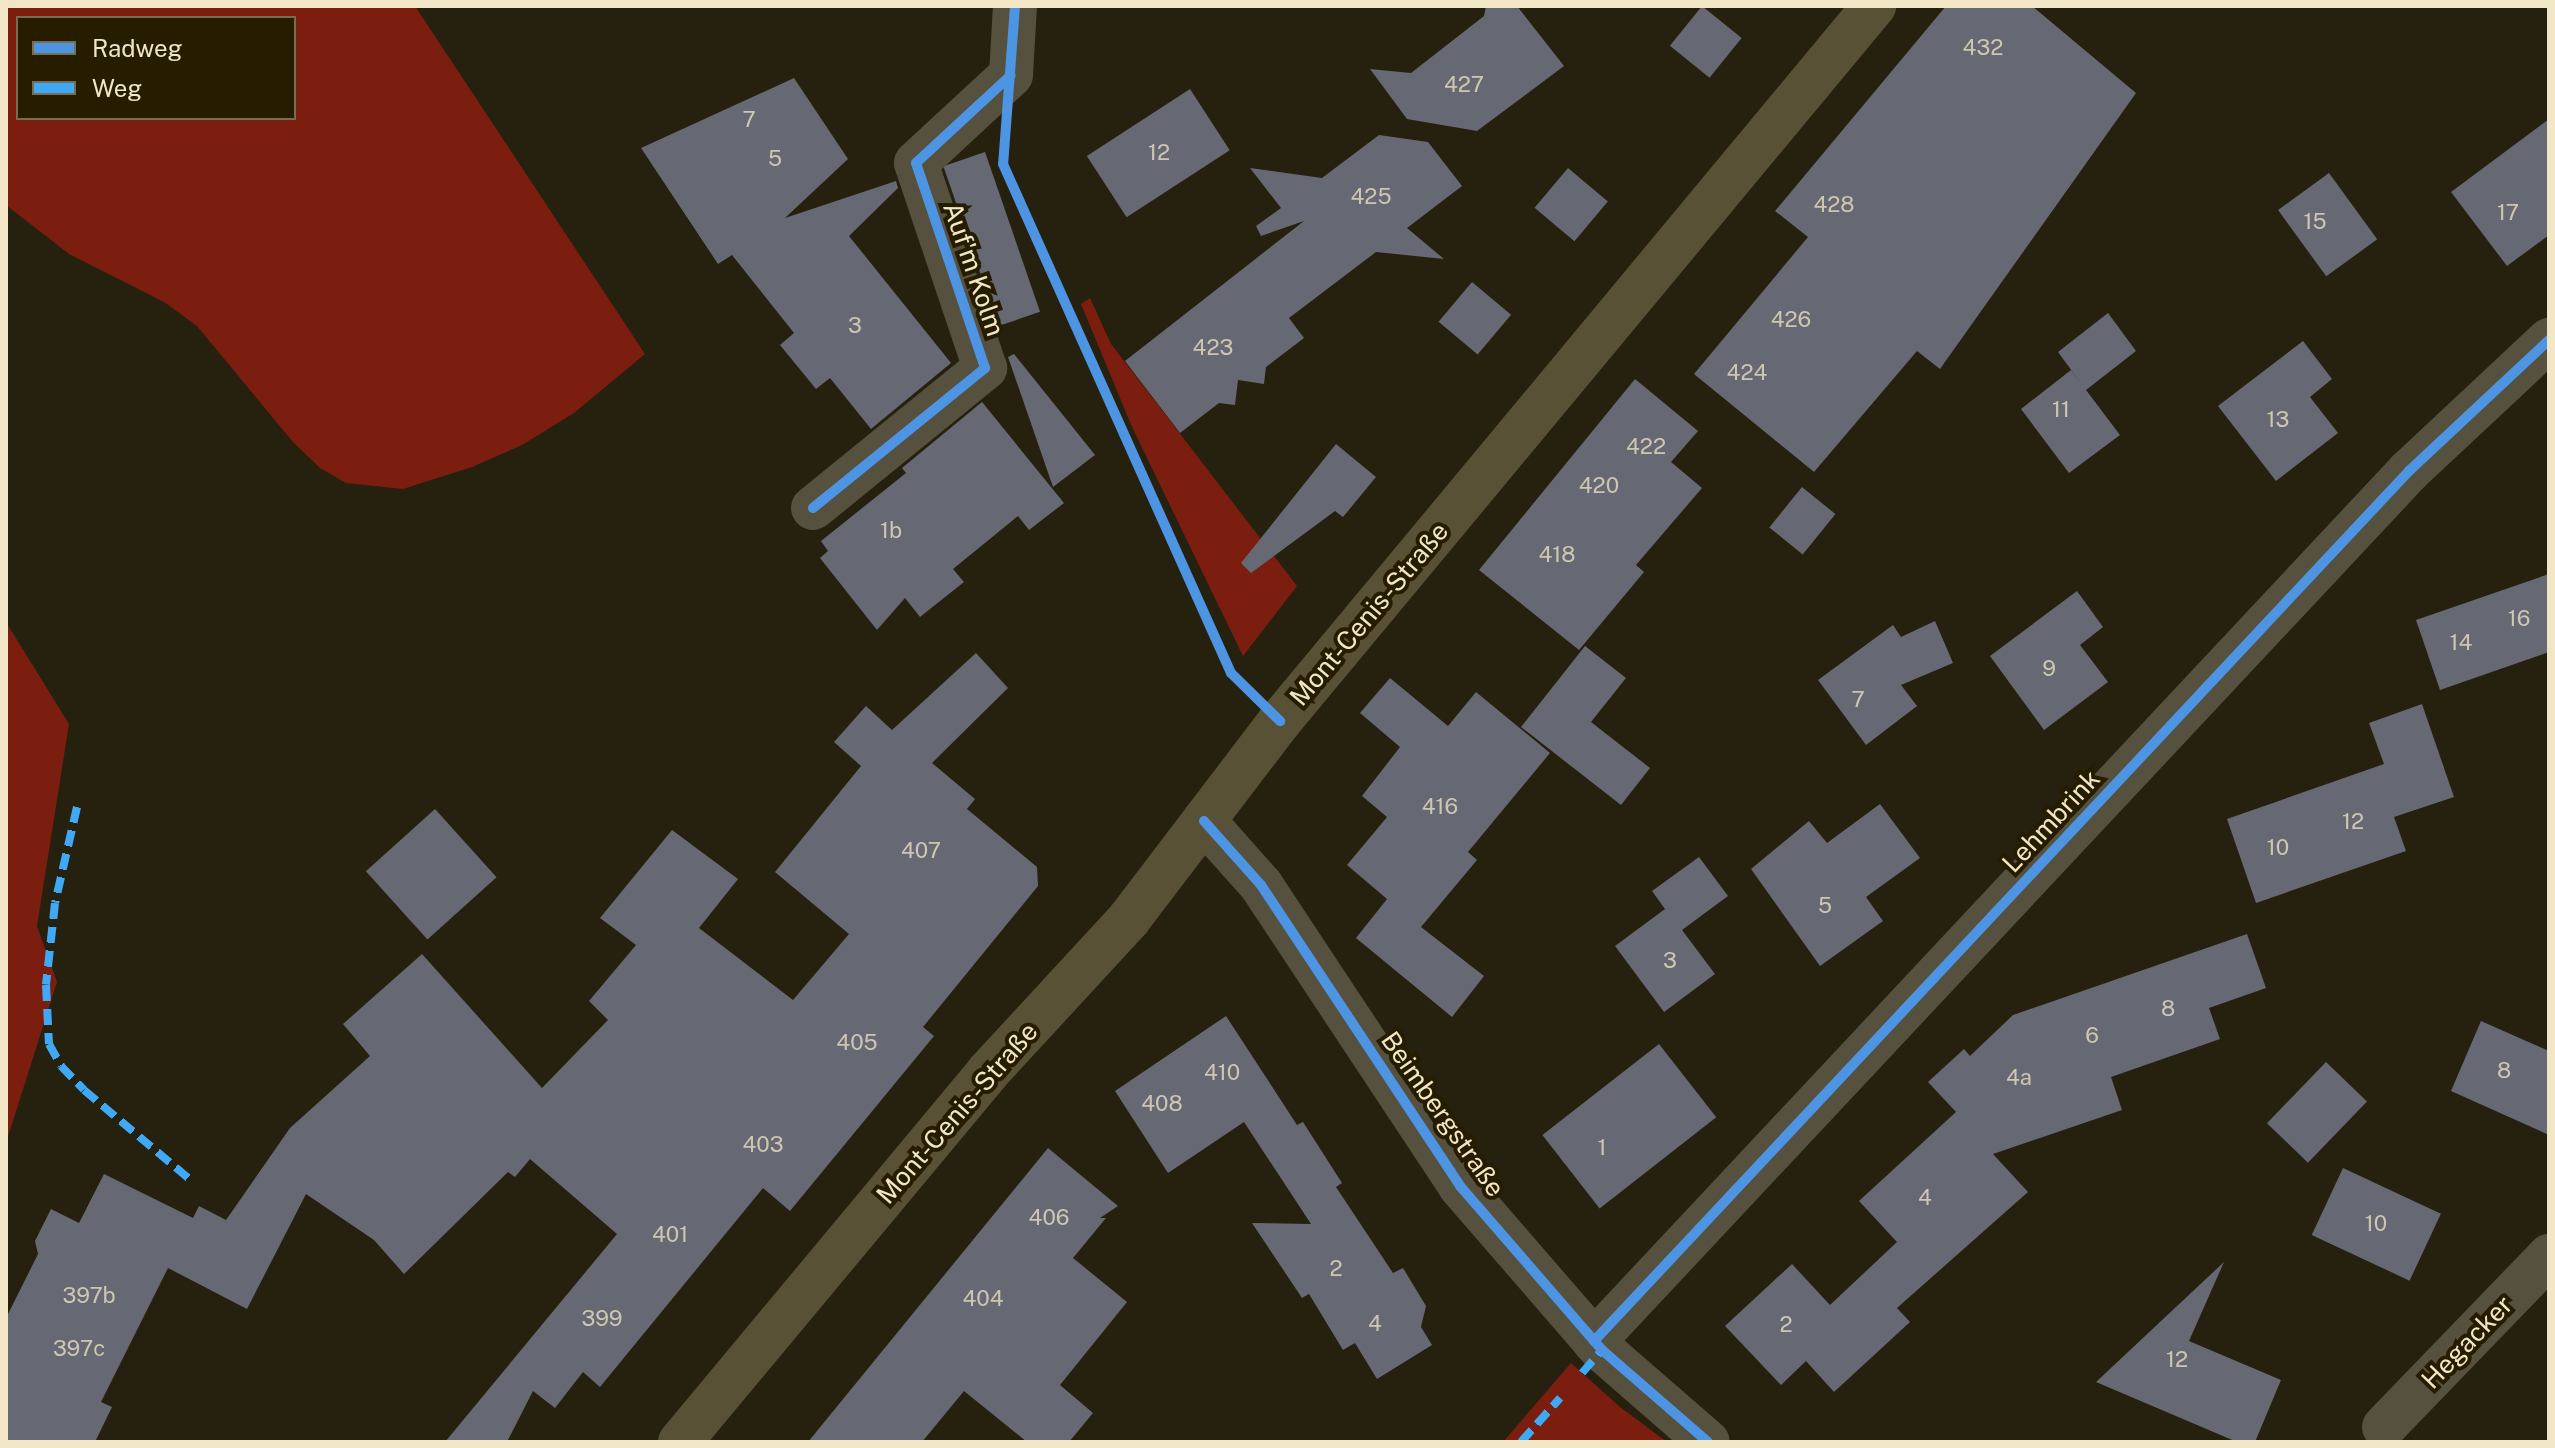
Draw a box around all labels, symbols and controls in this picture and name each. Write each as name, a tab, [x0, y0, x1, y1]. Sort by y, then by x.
legend	[16, 16, 296, 120]
text: Radweg	[92, 34, 183, 62]
house number: 432	[1963, 35, 2003, 61]
house number: 427	[1444, 72, 1484, 98]
text: Weg	[92, 74, 142, 102]
house number: 7	[742, 107, 756, 133]
house number: 12	[1148, 140, 1170, 166]
house number: 5	[768, 146, 782, 172]
house number: 425	[1350, 184, 1392, 210]
house number: 428	[1813, 192, 1855, 218]
street label: Auf'm Kolm	[937, 198, 1011, 340]
house number: 17	[2497, 200, 2519, 226]
house number: 15	[2303, 209, 2327, 235]
house number: 426	[1771, 307, 1811, 333]
house number: 3	[848, 313, 862, 339]
house number: 423	[1193, 335, 1233, 361]
house number: 424	[1727, 360, 1767, 386]
house number: 11	[2052, 397, 2070, 423]
house number: 13	[2267, 407, 2289, 433]
house number: 422	[1626, 434, 1666, 460]
house number: 420	[1579, 473, 1619, 499]
street label: Mont-Cenis-Straße	[1283, 516, 1455, 712]
house number: 1b	[880, 518, 902, 544]
house number: 418	[1538, 542, 1576, 568]
house number: 16	[2508, 606, 2530, 632]
house number: 14	[2450, 630, 2472, 656]
house number: 9	[2042, 656, 2056, 682]
house number: 7	[1851, 687, 1865, 713]
street label: Lehmbrink	[1996, 763, 2106, 879]
house number: 416	[1422, 794, 1458, 820]
house number: 12	[2342, 809, 2364, 835]
house number: 10	[2267, 835, 2289, 861]
house number: 407	[901, 838, 941, 864]
house number: 5	[1818, 893, 1832, 919]
house number: 3	[1663, 948, 1677, 974]
house number: 8	[2161, 996, 2175, 1022]
street label: Mont-Cenis-Straße	[870, 1016, 1044, 1210]
house number: 6	[2085, 1023, 2099, 1049]
street label: Beimbergstraße	[1375, 1026, 1511, 1202]
house number: 405	[836, 1030, 878, 1056]
house number: 8	[2497, 1058, 2511, 1084]
house number: 410	[1204, 1060, 1240, 1086]
house number: 4a	[2006, 1065, 2032, 1091]
house number: 408	[1141, 1091, 1183, 1117]
house number: 403	[742, 1132, 784, 1158]
house number: 1	[1598, 1135, 1606, 1161]
house number: 4	[1918, 1185, 1932, 1211]
house number: 406	[1029, 1205, 1069, 1231]
house number: 10	[2365, 1211, 2387, 1237]
house number: 401	[652, 1222, 688, 1248]
house number: 2	[1329, 1256, 1343, 1282]
house number: 397b	[62, 1283, 116, 1309]
house number: 404	[962, 1286, 1004, 1312]
street label: Hegacker	[2415, 1289, 2519, 1395]
house number: 399	[581, 1306, 623, 1332]
house number: 4	[1368, 1311, 1382, 1337]
house number: 2	[1779, 1312, 1793, 1338]
house number: 397c	[53, 1336, 105, 1362]
house number: 12	[2166, 1347, 2188, 1373]

